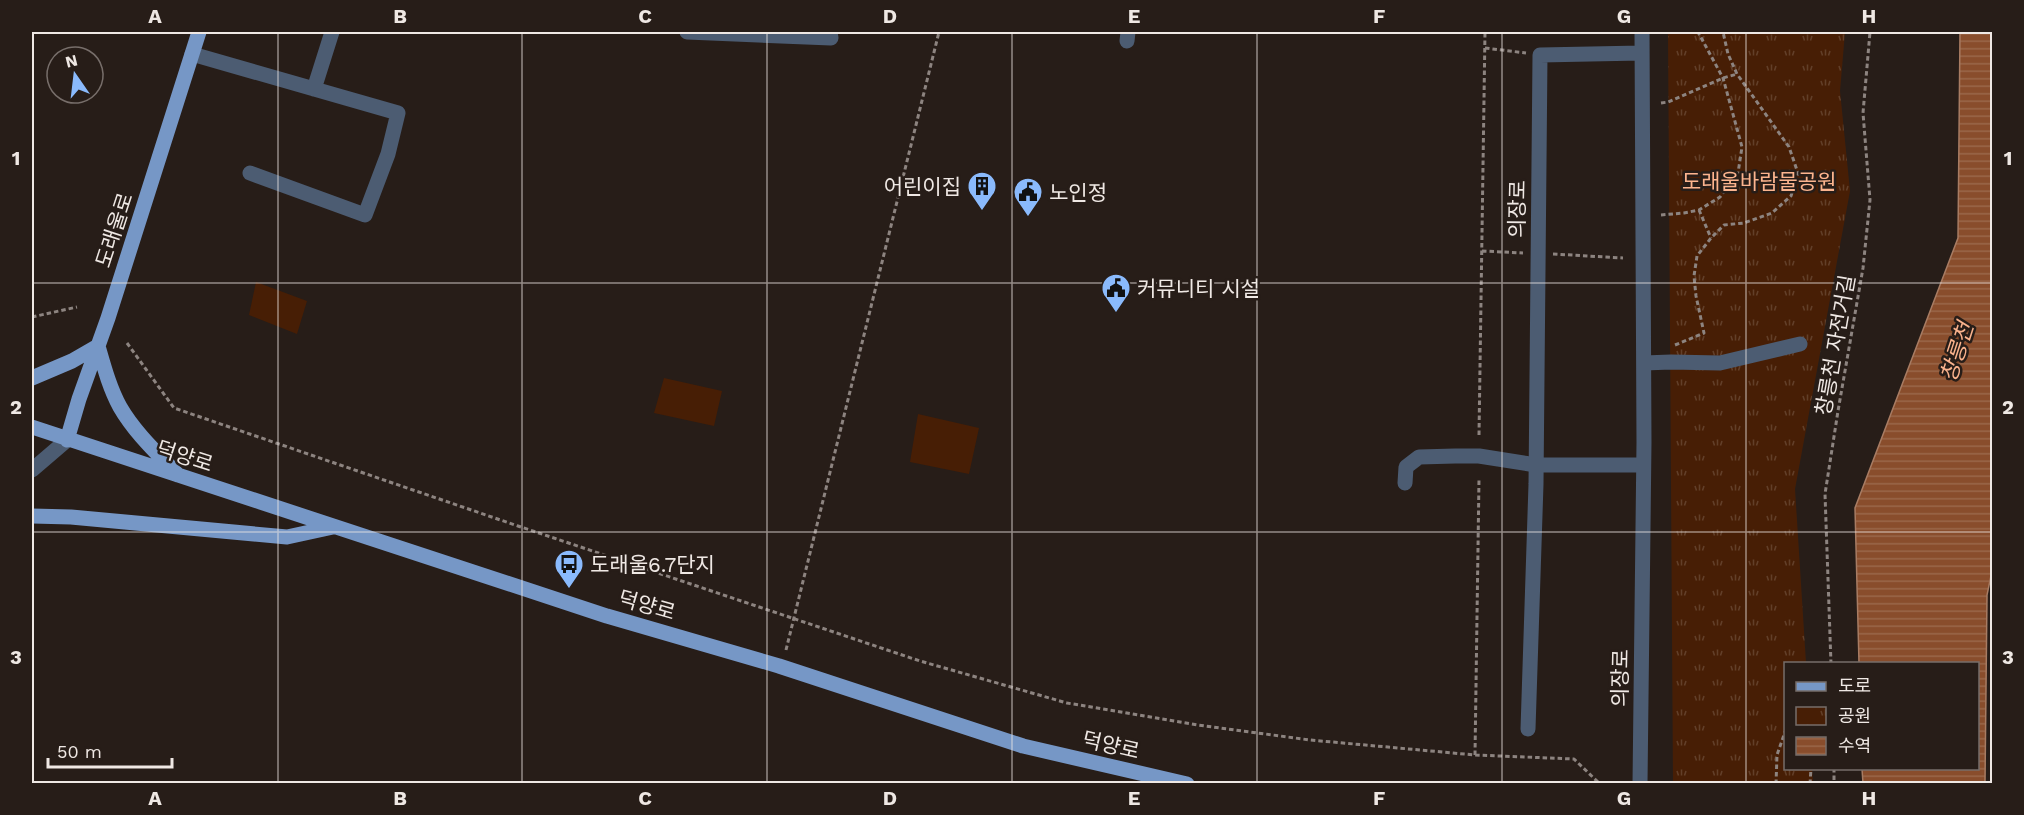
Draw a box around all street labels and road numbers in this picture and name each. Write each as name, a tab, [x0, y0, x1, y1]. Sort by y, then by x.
street label: 의장로	[1504, 180, 1530, 238]
street label: 도래울로	[90, 189, 138, 271]
street label: 창릉천 자전거길	[1810, 273, 1860, 417]
street label: 덕양로	[154, 435, 216, 477]
street label: 덕양로	[616, 585, 678, 625]
street label: 의장로	[1607, 649, 1633, 707]
street label: 덕양로	[1080, 726, 1142, 764]

